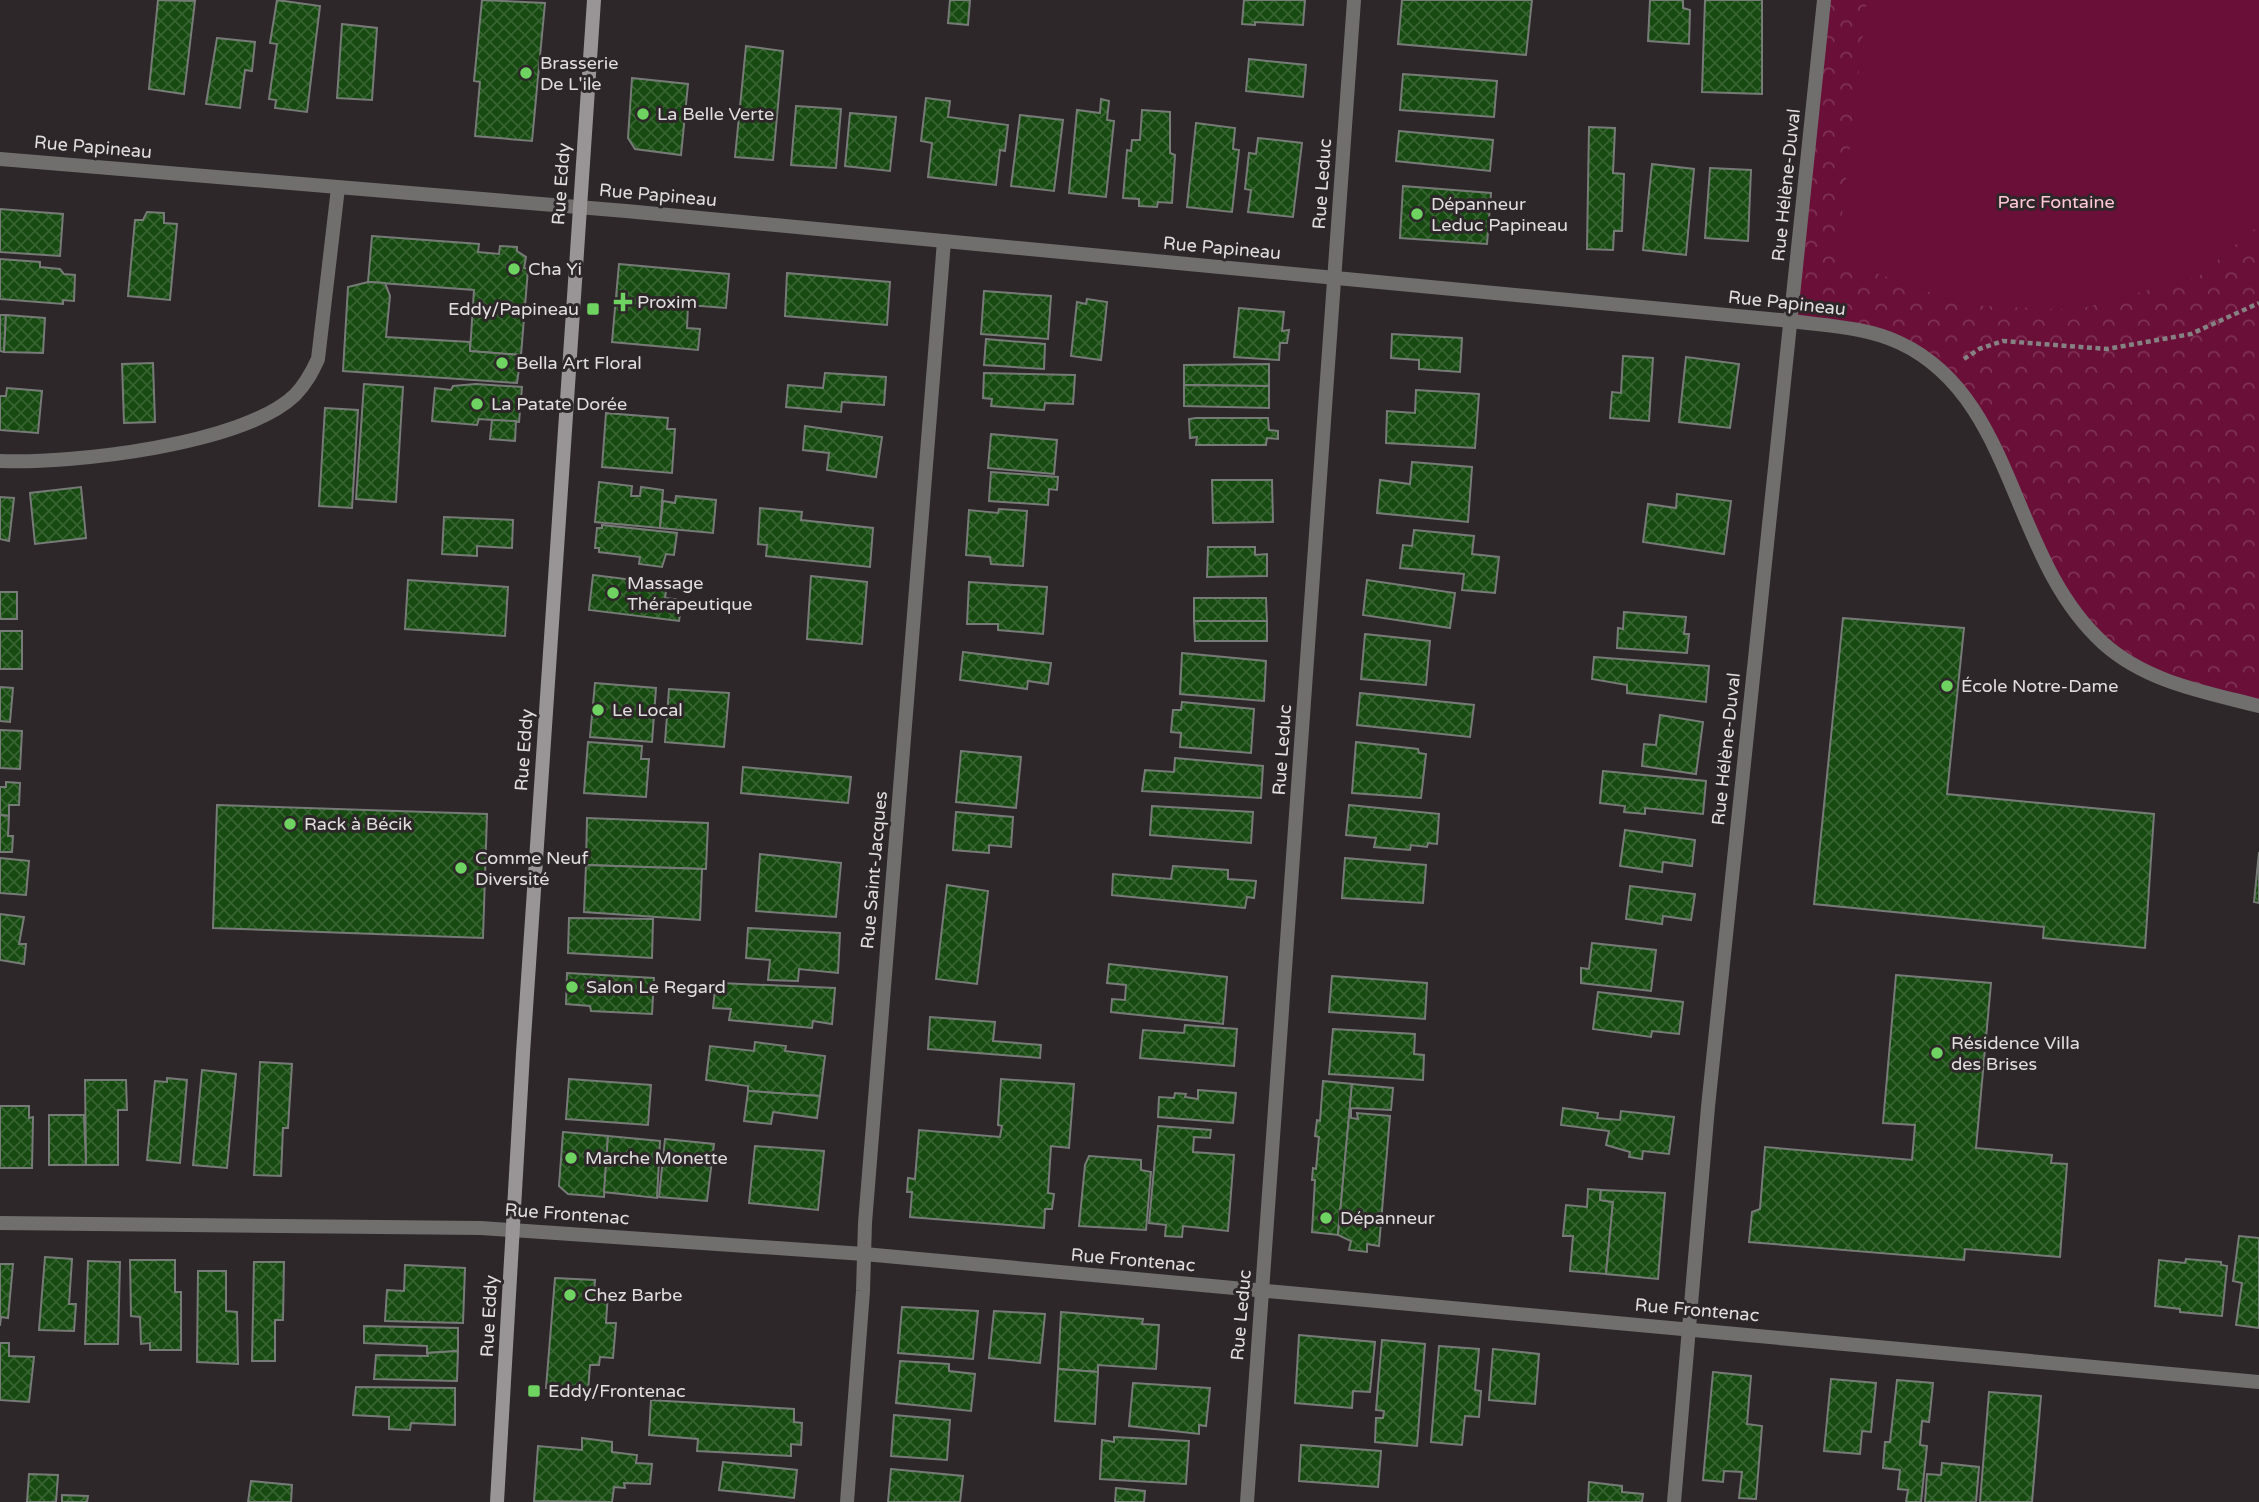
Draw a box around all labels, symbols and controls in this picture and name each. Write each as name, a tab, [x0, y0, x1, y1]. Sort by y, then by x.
place label: Brasserie De L'ile	[540, 52, 618, 95]
marker: Brasserie De L'ile	[518, 65, 534, 81]
place label: La Belle Verte	[657, 103, 774, 125]
marker: La Belle Verte	[635, 106, 651, 122]
street label: Rue Hélène-Duval	[1767, 107, 1805, 263]
street label: Rue Papineau	[33, 131, 153, 163]
street label: Rue Leduc	[1308, 138, 1336, 230]
street label: Rue Eddy	[547, 142, 575, 226]
street label: Rue Papineau	[598, 179, 718, 211]
park label: Parc Fontaine	[1997, 191, 2115, 213]
place label: Dépanneur Leduc Papineau	[1431, 193, 1568, 236]
marker: Dépanneur Leduc Papineau	[1409, 206, 1425, 222]
street label: Rue Papineau	[1162, 232, 1282, 264]
place label: Cha Yi	[528, 258, 582, 280]
marker: Cha Yi	[506, 261, 522, 277]
street label: Rue Papineau	[1727, 286, 1847, 320]
place label: Proxim	[637, 291, 697, 313]
marker: Proxim	[615, 294, 631, 310]
place label: Eddy/Papineau	[448, 298, 579, 320]
marker: Eddy/Papineau	[585, 301, 601, 317]
place label: Bella Art Floral	[516, 352, 642, 374]
marker: Bella Art Floral	[494, 355, 510, 371]
place label: La Patate Dorée	[491, 393, 627, 415]
marker: La Patate Dorée	[469, 396, 485, 412]
place label: Massage Thérapeutique	[627, 572, 752, 615]
marker: Massage Thérapeutique	[605, 585, 621, 601]
street label: Rue Hélène-Duval	[1707, 671, 1745, 827]
place label: École Notre-Dame	[1961, 675, 2118, 697]
marker: École Notre-Dame	[1939, 678, 1955, 694]
place label: Le Local	[612, 699, 683, 721]
marker: Le Local	[590, 702, 606, 718]
street label: Rue Leduc	[1268, 704, 1296, 796]
street label: Rue Eddy	[510, 708, 538, 792]
street label: Rue Saint-Jacques	[856, 790, 892, 950]
place label: Rack à Bécik	[304, 813, 412, 835]
marker: Rack à Bécik	[282, 816, 298, 832]
place label: Comme Neuf Diversité	[475, 847, 588, 890]
marker: Comme Neuf Diversité	[453, 860, 469, 876]
place label: Salon Le Regard	[586, 976, 726, 998]
marker: Salon Le Regard	[564, 979, 580, 995]
place label: Résidence Villa des Brises	[1951, 1032, 2080, 1075]
marker: Résidence Villa des Brises	[1929, 1045, 1945, 1061]
place label: Marche Monette	[585, 1147, 728, 1169]
marker: Marche Monette	[563, 1150, 579, 1166]
street label: Rue Frontenac	[504, 1199, 630, 1229]
place label: Dépanneur	[1340, 1207, 1435, 1229]
marker: Dépanneur	[1318, 1210, 1334, 1226]
street label: Rue Frontenac	[1070, 1244, 1196, 1276]
street label: Rue Leduc	[1226, 1269, 1256, 1361]
street label: Rue Eddy	[476, 1274, 502, 1358]
place label: Chez Barbe	[584, 1284, 682, 1306]
marker: Chez Barbe	[562, 1287, 578, 1303]
street label: Rue Frontenac	[1634, 1294, 1760, 1326]
place label: Eddy/Frontenac	[548, 1380, 686, 1402]
marker: Eddy/Frontenac	[526, 1383, 542, 1399]

